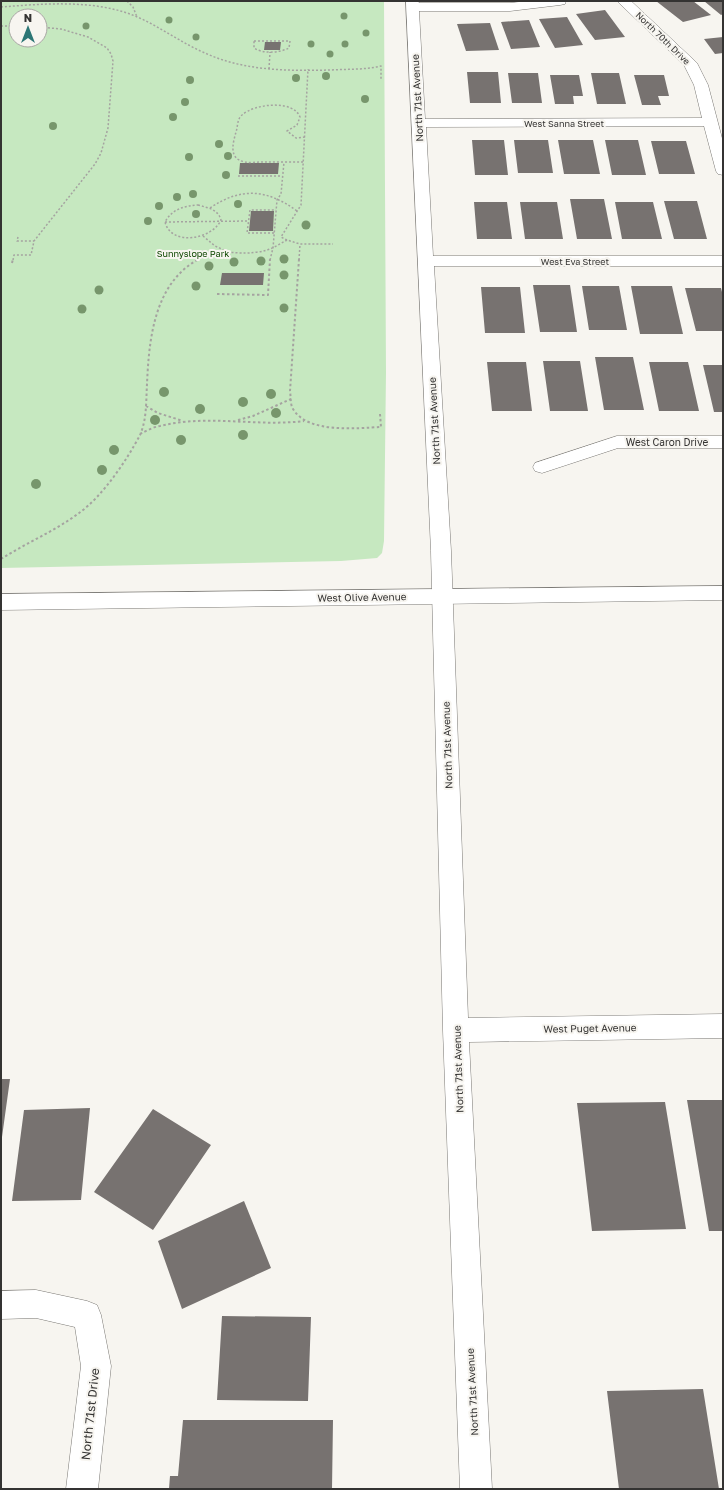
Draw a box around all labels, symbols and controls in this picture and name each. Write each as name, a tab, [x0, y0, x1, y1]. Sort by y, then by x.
north arrow	[8, 8, 48, 48]
street label: North 70th Drive	[634, 9, 692, 67]
text: N	[24, 11, 32, 24]
street label: North 71st Avenue	[409, 54, 425, 142]
street label: West Sanna Street	[524, 118, 604, 129]
park label: Sunnyslope Park	[157, 248, 229, 259]
street label: West Eva Street	[541, 256, 610, 267]
street label: North 71st Avenue	[426, 377, 442, 465]
street label: West Caron Drive	[626, 436, 708, 448]
street label: West Olive Avenue	[317, 590, 407, 604]
street label: North 71st Avenue	[439, 701, 455, 789]
street label: West Puget Avenue	[543, 1021, 637, 1035]
street label: North 71st Avenue	[450, 1025, 466, 1113]
street label: North 71st Avenue	[464, 1348, 480, 1436]
street label: North 71st Drive	[78, 1367, 102, 1461]

